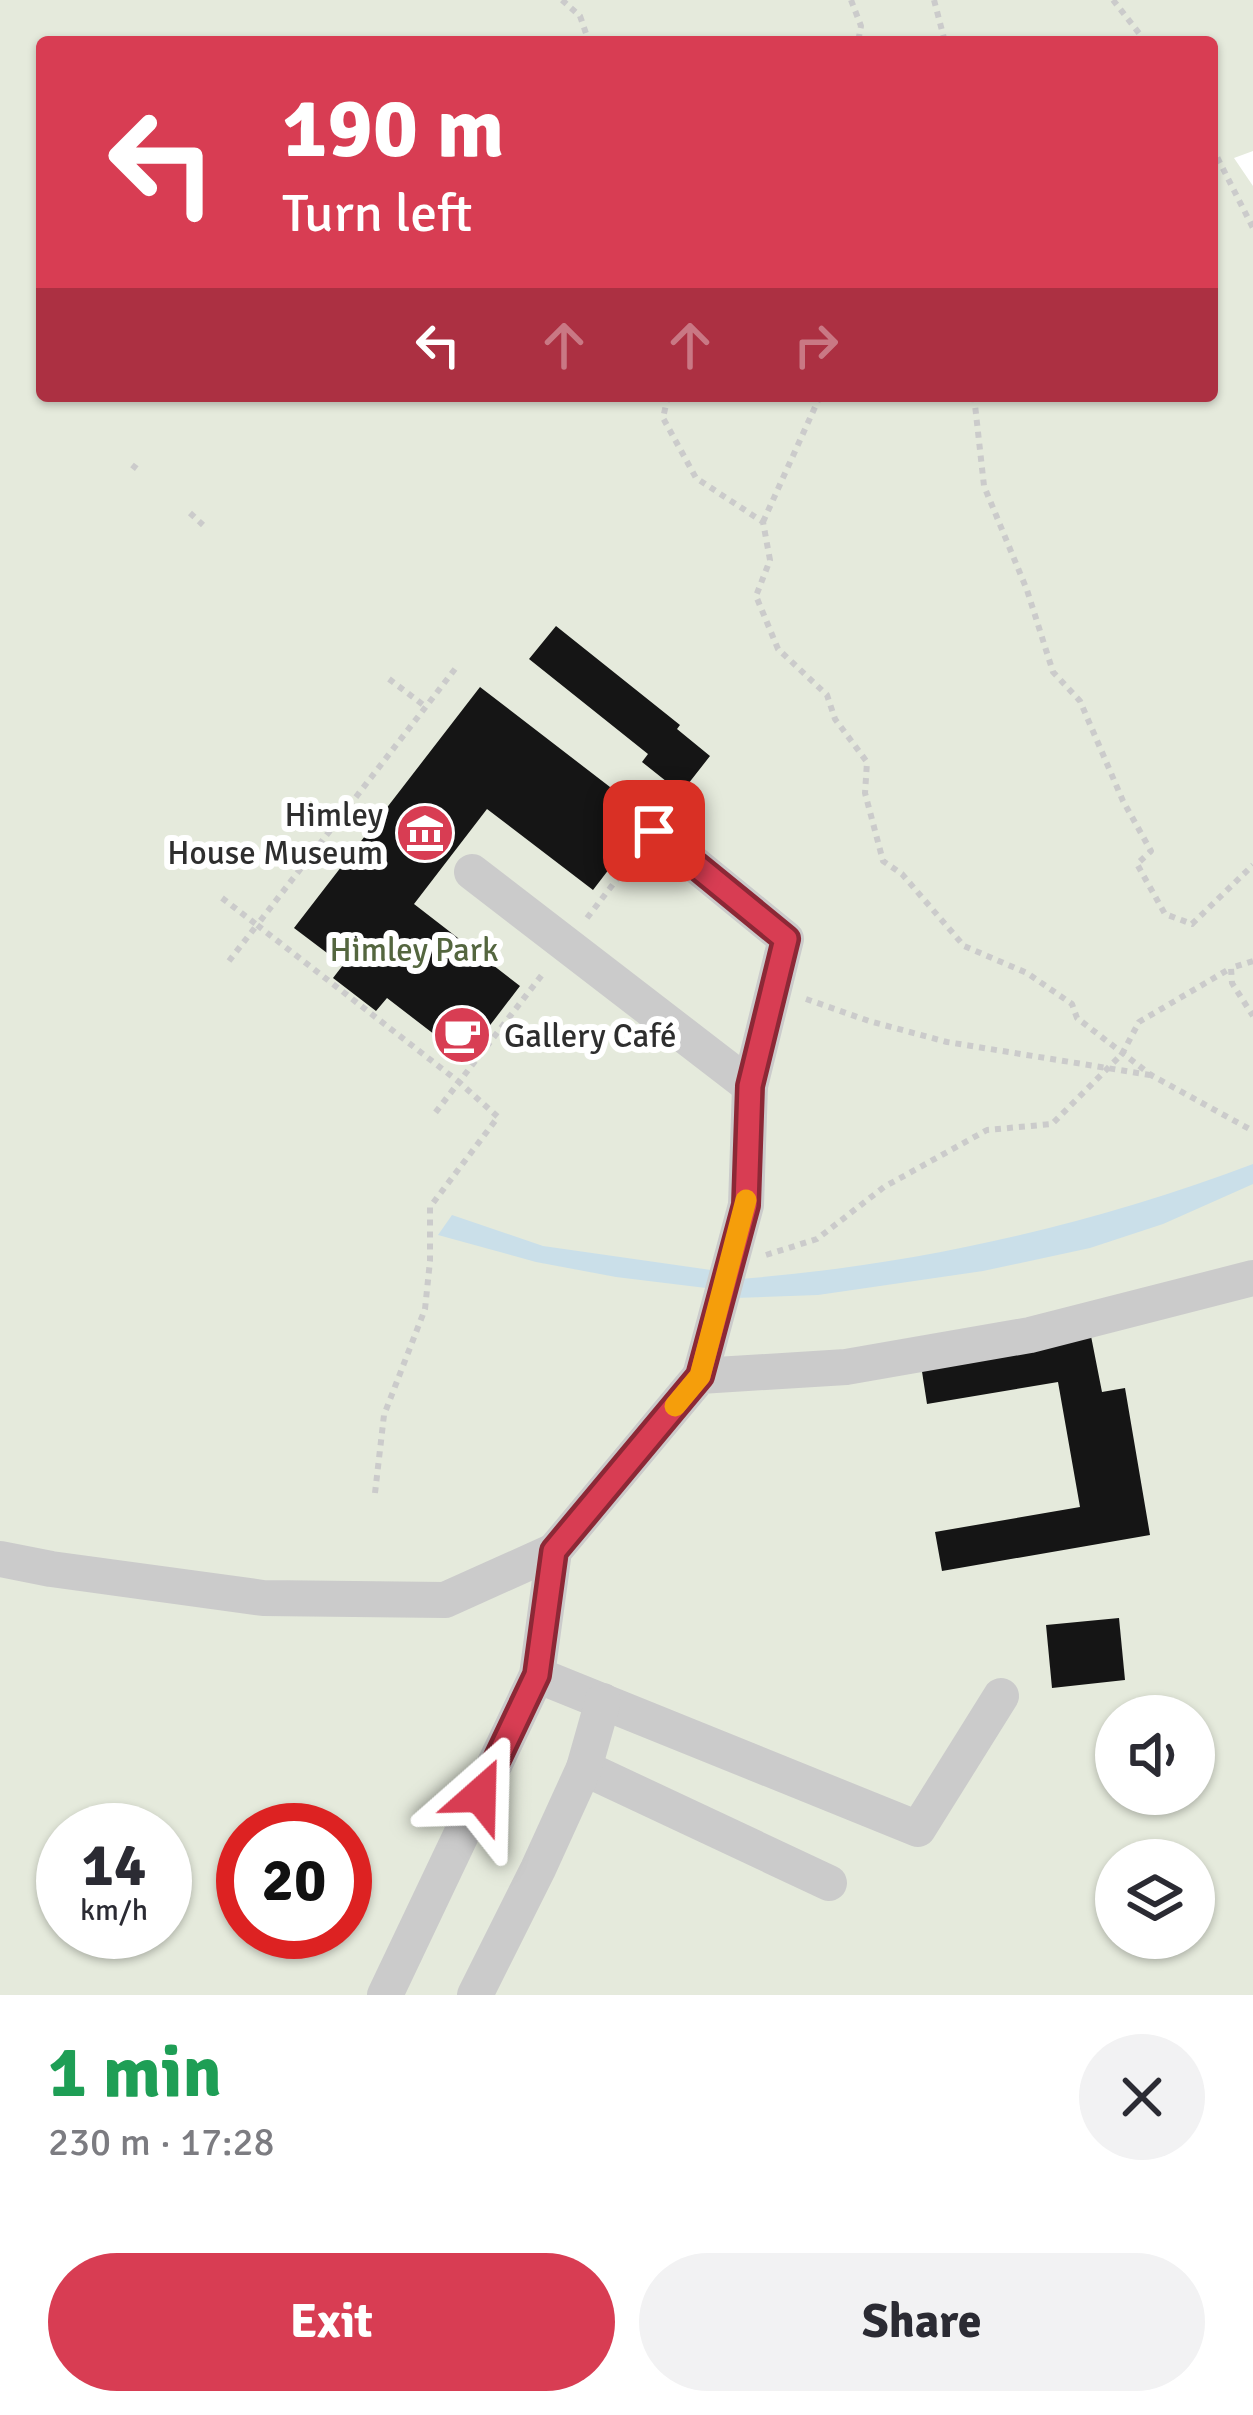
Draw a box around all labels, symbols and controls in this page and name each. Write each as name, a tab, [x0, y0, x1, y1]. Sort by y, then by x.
text: 190 m	[282, 77, 504, 181]
icon: left	[84, 84, 240, 240]
text: Turn left	[282, 180, 472, 247]
icon: left	[405, 312, 471, 378]
icon: ahead	[531, 312, 597, 378]
icon: ahead	[657, 312, 723, 378]
icon: right	[783, 312, 849, 378]
pin	[603, 780, 705, 882]
place label: Himley House Museum	[167, 795, 384, 874]
icon: arrive	[621, 798, 687, 864]
museum icon: Himley House Museum	[394, 802, 456, 864]
park label: Himley Park	[329, 930, 499, 971]
cafe icon: Gallery Café	[431, 1004, 493, 1066]
place label: Gallery Café	[504, 1016, 677, 1057]
map controls	[1095, 1695, 1215, 1959]
button: sound	[1095, 1695, 1215, 1815]
position arrow	[417, 1732, 543, 1858]
speed limit sign: 20	[216, 1803, 372, 1959]
text: 14	[82, 1829, 146, 1903]
button: layers	[1095, 1839, 1215, 1959]
text: km/h	[80, 1892, 148, 1929]
text: 1 min	[48, 2028, 222, 2117]
button: close	[1079, 2034, 1205, 2160]
text: 230 m · 17:28	[48, 2118, 275, 2166]
button: Exit	[48, 2253, 615, 2391]
button: Share	[639, 2253, 1205, 2391]

